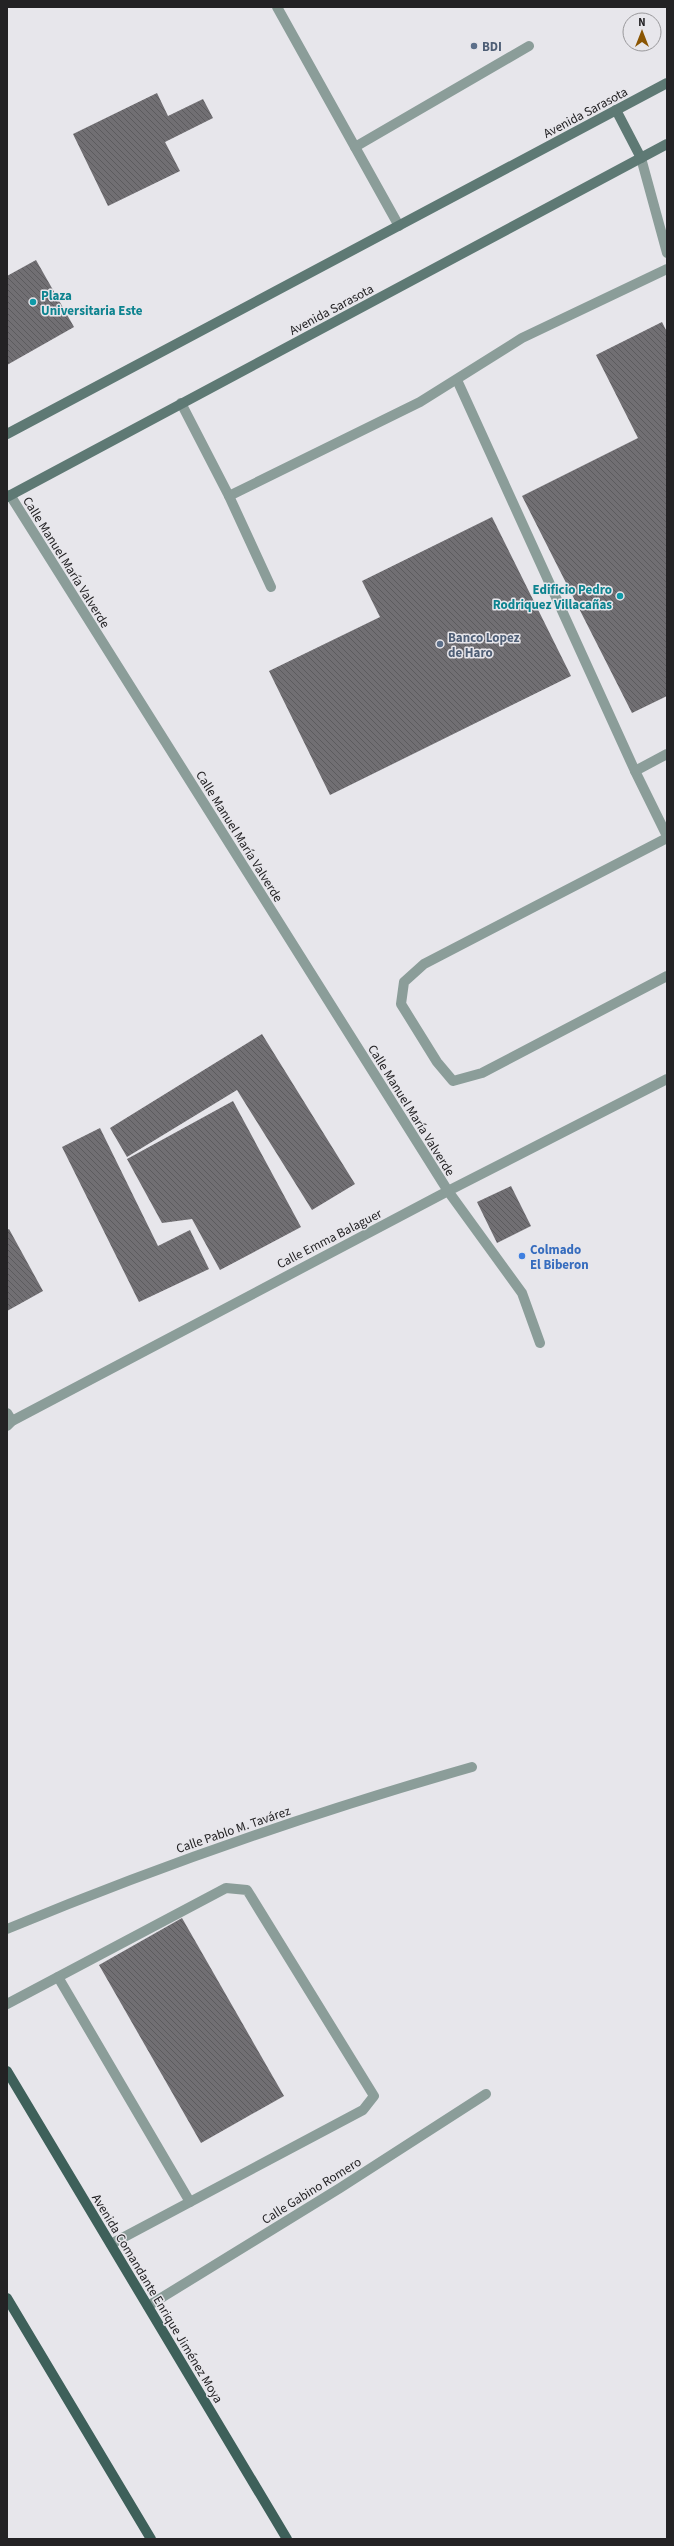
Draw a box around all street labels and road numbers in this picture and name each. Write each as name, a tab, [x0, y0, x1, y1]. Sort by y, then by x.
street label: Avenida Sarasota	[540, 83, 631, 143]
street label: Avenida Sarasota	[286, 280, 377, 340]
street label: Calle Manuel María Valverde	[18, 493, 114, 632]
street label: Calle Manuel María Valverde	[191, 767, 287, 906]
street label: Calle Manuel María Valverde	[363, 1041, 459, 1180]
street label: Calle Emma Balaguer	[274, 1204, 386, 1273]
street label: Calle Pablo M. Tavárez	[174, 1802, 293, 1858]
street label: Calle Gabino Romero	[258, 2153, 365, 2229]
street label: Avenida Comandante Enrique Jiménez Moya	[87, 2190, 227, 2407]

